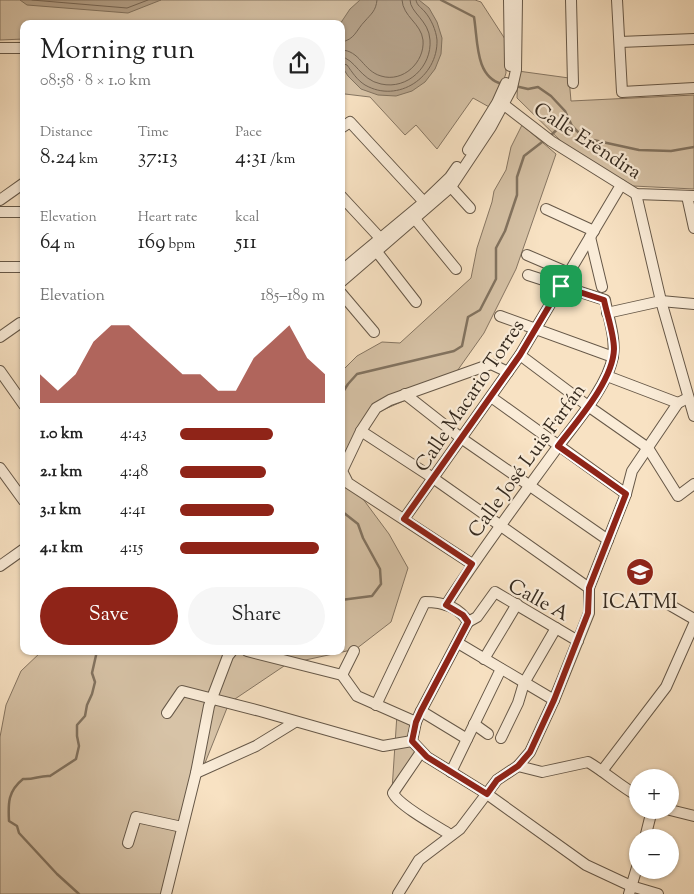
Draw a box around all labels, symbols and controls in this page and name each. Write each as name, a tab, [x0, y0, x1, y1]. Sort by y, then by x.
text: Morning run	[40, 31, 195, 71]
button: share	[273, 37, 325, 89]
text: 08:58 · 8 × 1.0 km	[40, 70, 151, 93]
street label: Calle Eréndira	[527, 96, 646, 188]
text: Distance	[40, 123, 93, 143]
text: Time	[138, 123, 169, 143]
text: Pace	[235, 123, 262, 143]
text: 8.24	[40, 143, 76, 173]
text: 37:13	[138, 143, 178, 173]
text: 4:31	[235, 143, 267, 173]
text: km	[76, 150, 98, 170]
text: /km	[267, 150, 295, 170]
text: Elevation	[40, 208, 97, 228]
text: Heart rate	[138, 208, 197, 228]
text: kcal	[235, 208, 259, 228]
text: 64	[40, 228, 61, 258]
text: 169	[138, 228, 165, 258]
text: 511	[235, 228, 257, 258]
text: m	[61, 235, 75, 255]
text: bpm	[165, 235, 195, 255]
pin	[540, 265, 582, 307]
icon: arrive	[547, 272, 575, 300]
text: Elevation	[40, 285, 105, 308]
text: 185–189 m	[260, 285, 325, 308]
street label: Calle Macario Torres	[409, 314, 533, 479]
street label: Calle José Luis Farfán	[462, 378, 594, 545]
text: 1.0 km	[40, 423, 83, 446]
text: 4:43	[120, 423, 147, 446]
text: 2.1 km	[40, 461, 82, 484]
text: 4:48	[120, 461, 148, 484]
text: 3.1 km	[40, 499, 81, 522]
text: 4:41	[120, 499, 146, 522]
text: 4.1 km	[40, 537, 83, 560]
text: 4:15	[120, 537, 143, 560]
school or university icon: ICATMI	[625, 557, 655, 587]
street label: Calle A	[502, 573, 574, 630]
button: Save	[40, 587, 178, 645]
button: Share	[188, 587, 325, 645]
place label: ICATMI	[602, 589, 678, 618]
map controls	[629, 769, 679, 879]
button: +	[629, 769, 679, 819]
button: −	[629, 829, 679, 879]

